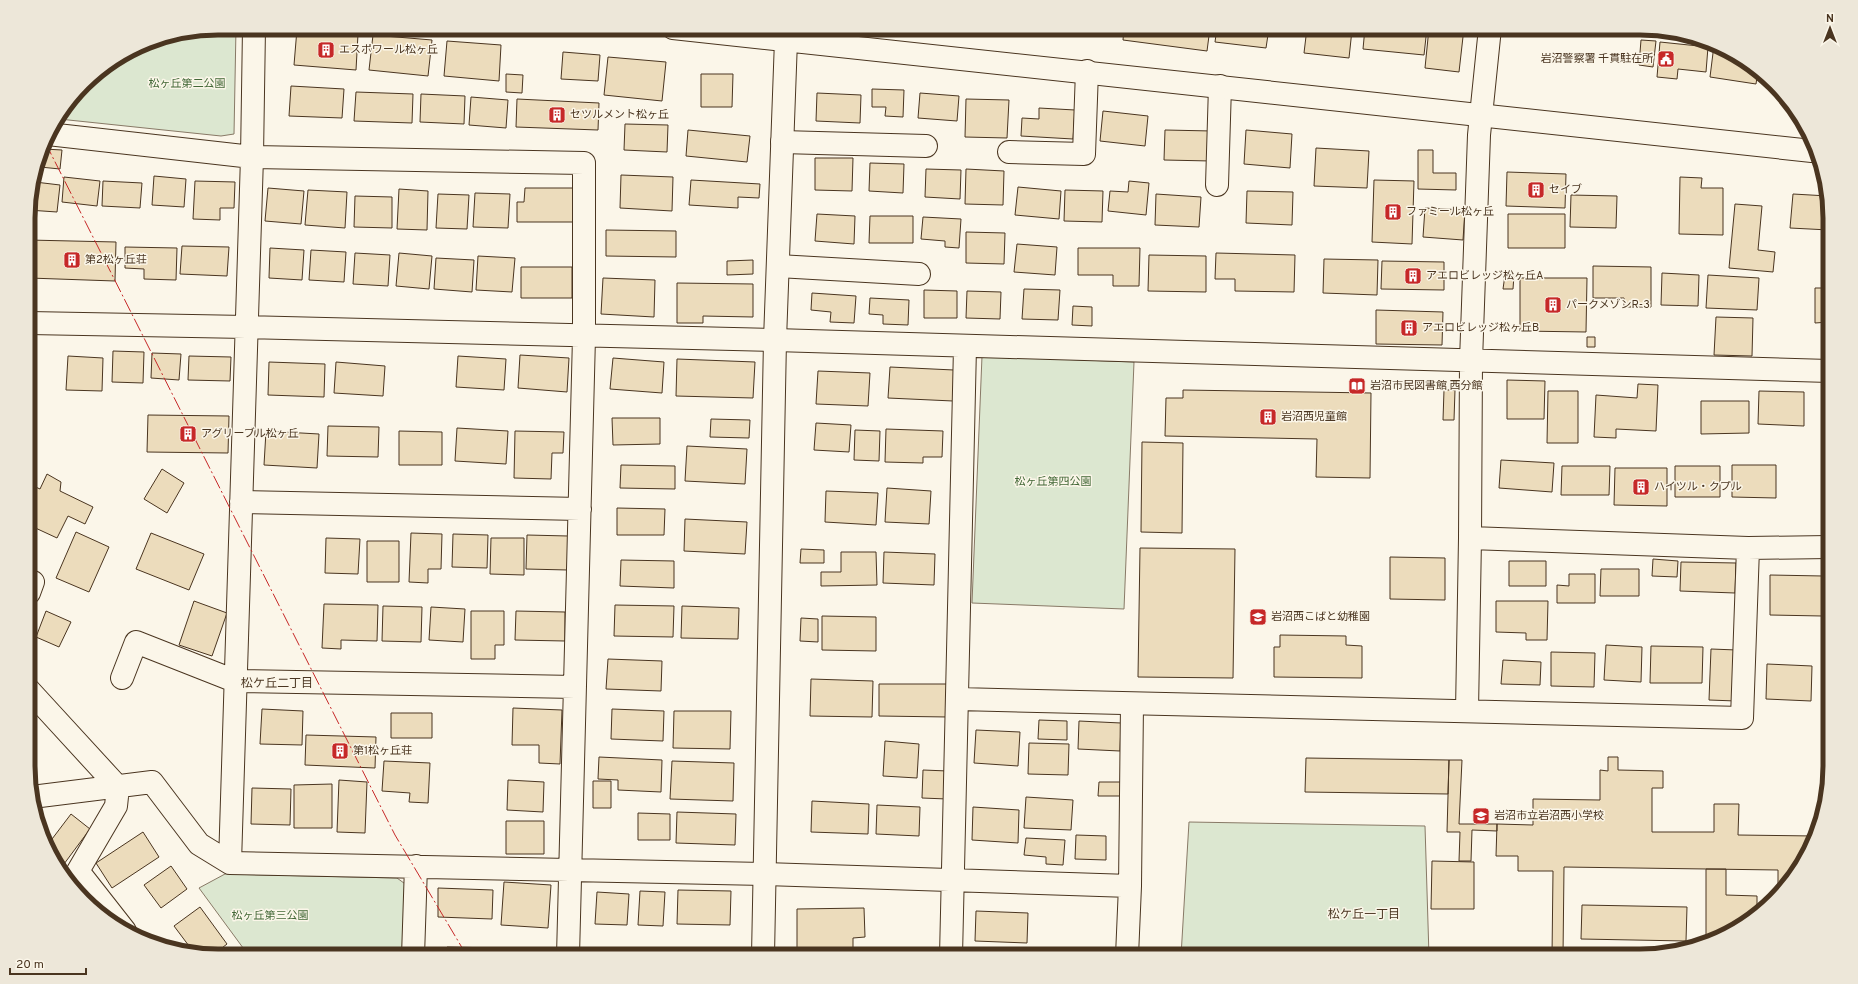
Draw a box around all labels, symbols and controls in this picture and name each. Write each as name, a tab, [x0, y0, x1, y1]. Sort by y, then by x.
north arrow	[1810, 8, 1850, 48]
text: N	[1826, 12, 1834, 26]
building icon: エスポワール松ヶ丘	[316, 40, 336, 60]
place label: エスポワール松ヶ丘	[339, 43, 438, 57]
public building icon: 岩沼警察署 千貫駐在所	[1656, 49, 1676, 69]
place label: 岩沼警察署 千貫駐在所	[1540, 52, 1654, 66]
park label: 松ヶ丘第二公園	[149, 77, 226, 91]
building icon: セツルメント松ヶ丘	[547, 105, 567, 125]
place label: セツルメント松ヶ丘	[570, 108, 669, 122]
building icon: セイブ	[1526, 180, 1546, 200]
place label: セイブ	[1549, 183, 1582, 197]
building icon: ファミール松ヶ丘	[1383, 202, 1403, 222]
place label: ファミール松ヶ丘	[1406, 205, 1494, 219]
building icon: 第2松ヶ丘荘	[62, 250, 82, 270]
place label: 第2松ヶ丘荘	[85, 253, 147, 267]
building icon: アエロビレッジ松ヶ丘A	[1403, 266, 1423, 286]
place label: アエロビレッジ松ヶ丘A	[1426, 269, 1543, 283]
building icon: パークメゾンR-3	[1543, 295, 1563, 315]
place label: パークメゾンR-3	[1566, 298, 1650, 312]
building icon: アエロビレッジ松ヶ丘B	[1399, 318, 1419, 338]
place label: アエロビレッジ松ヶ丘B	[1422, 321, 1539, 335]
library icon: 岩沼市民図書館 西分館	[1347, 376, 1367, 396]
place label: 岩沼市民図書館 西分館	[1370, 379, 1483, 393]
building icon: 岩沼西児童館	[1258, 407, 1278, 427]
place label: 岩沼西児童館	[1281, 410, 1347, 424]
building icon: アグリーブル松ヶ丘	[178, 424, 198, 444]
place label: アグリーブル松ヶ丘	[201, 427, 299, 441]
park label: 松ヶ丘第四公園	[1015, 475, 1092, 489]
building icon: ハイツル・クプル	[1631, 477, 1651, 497]
place label: ハイツル・クプル	[1654, 480, 1742, 494]
school or university icon: 岩沼西こばと幼稚園	[1248, 607, 1268, 627]
place label: 岩沼西こばと幼稚園	[1271, 610, 1370, 624]
district label: 松ケ丘二丁目	[241, 676, 313, 692]
building icon: 第1松ヶ丘荘	[330, 741, 350, 761]
place label: 第1松ヶ丘荘	[353, 744, 412, 758]
school or university icon: 岩沼市立岩沼西小学校	[1471, 806, 1491, 826]
place label: 岩沼市立岩沼西小学校	[1494, 809, 1604, 823]
district label: 松ケ丘一丁目	[1328, 907, 1400, 923]
park label: 松ヶ丘第三公園	[232, 909, 309, 923]
scale bar	[10, 950, 86, 976]
text: 20 m	[16, 957, 44, 973]

